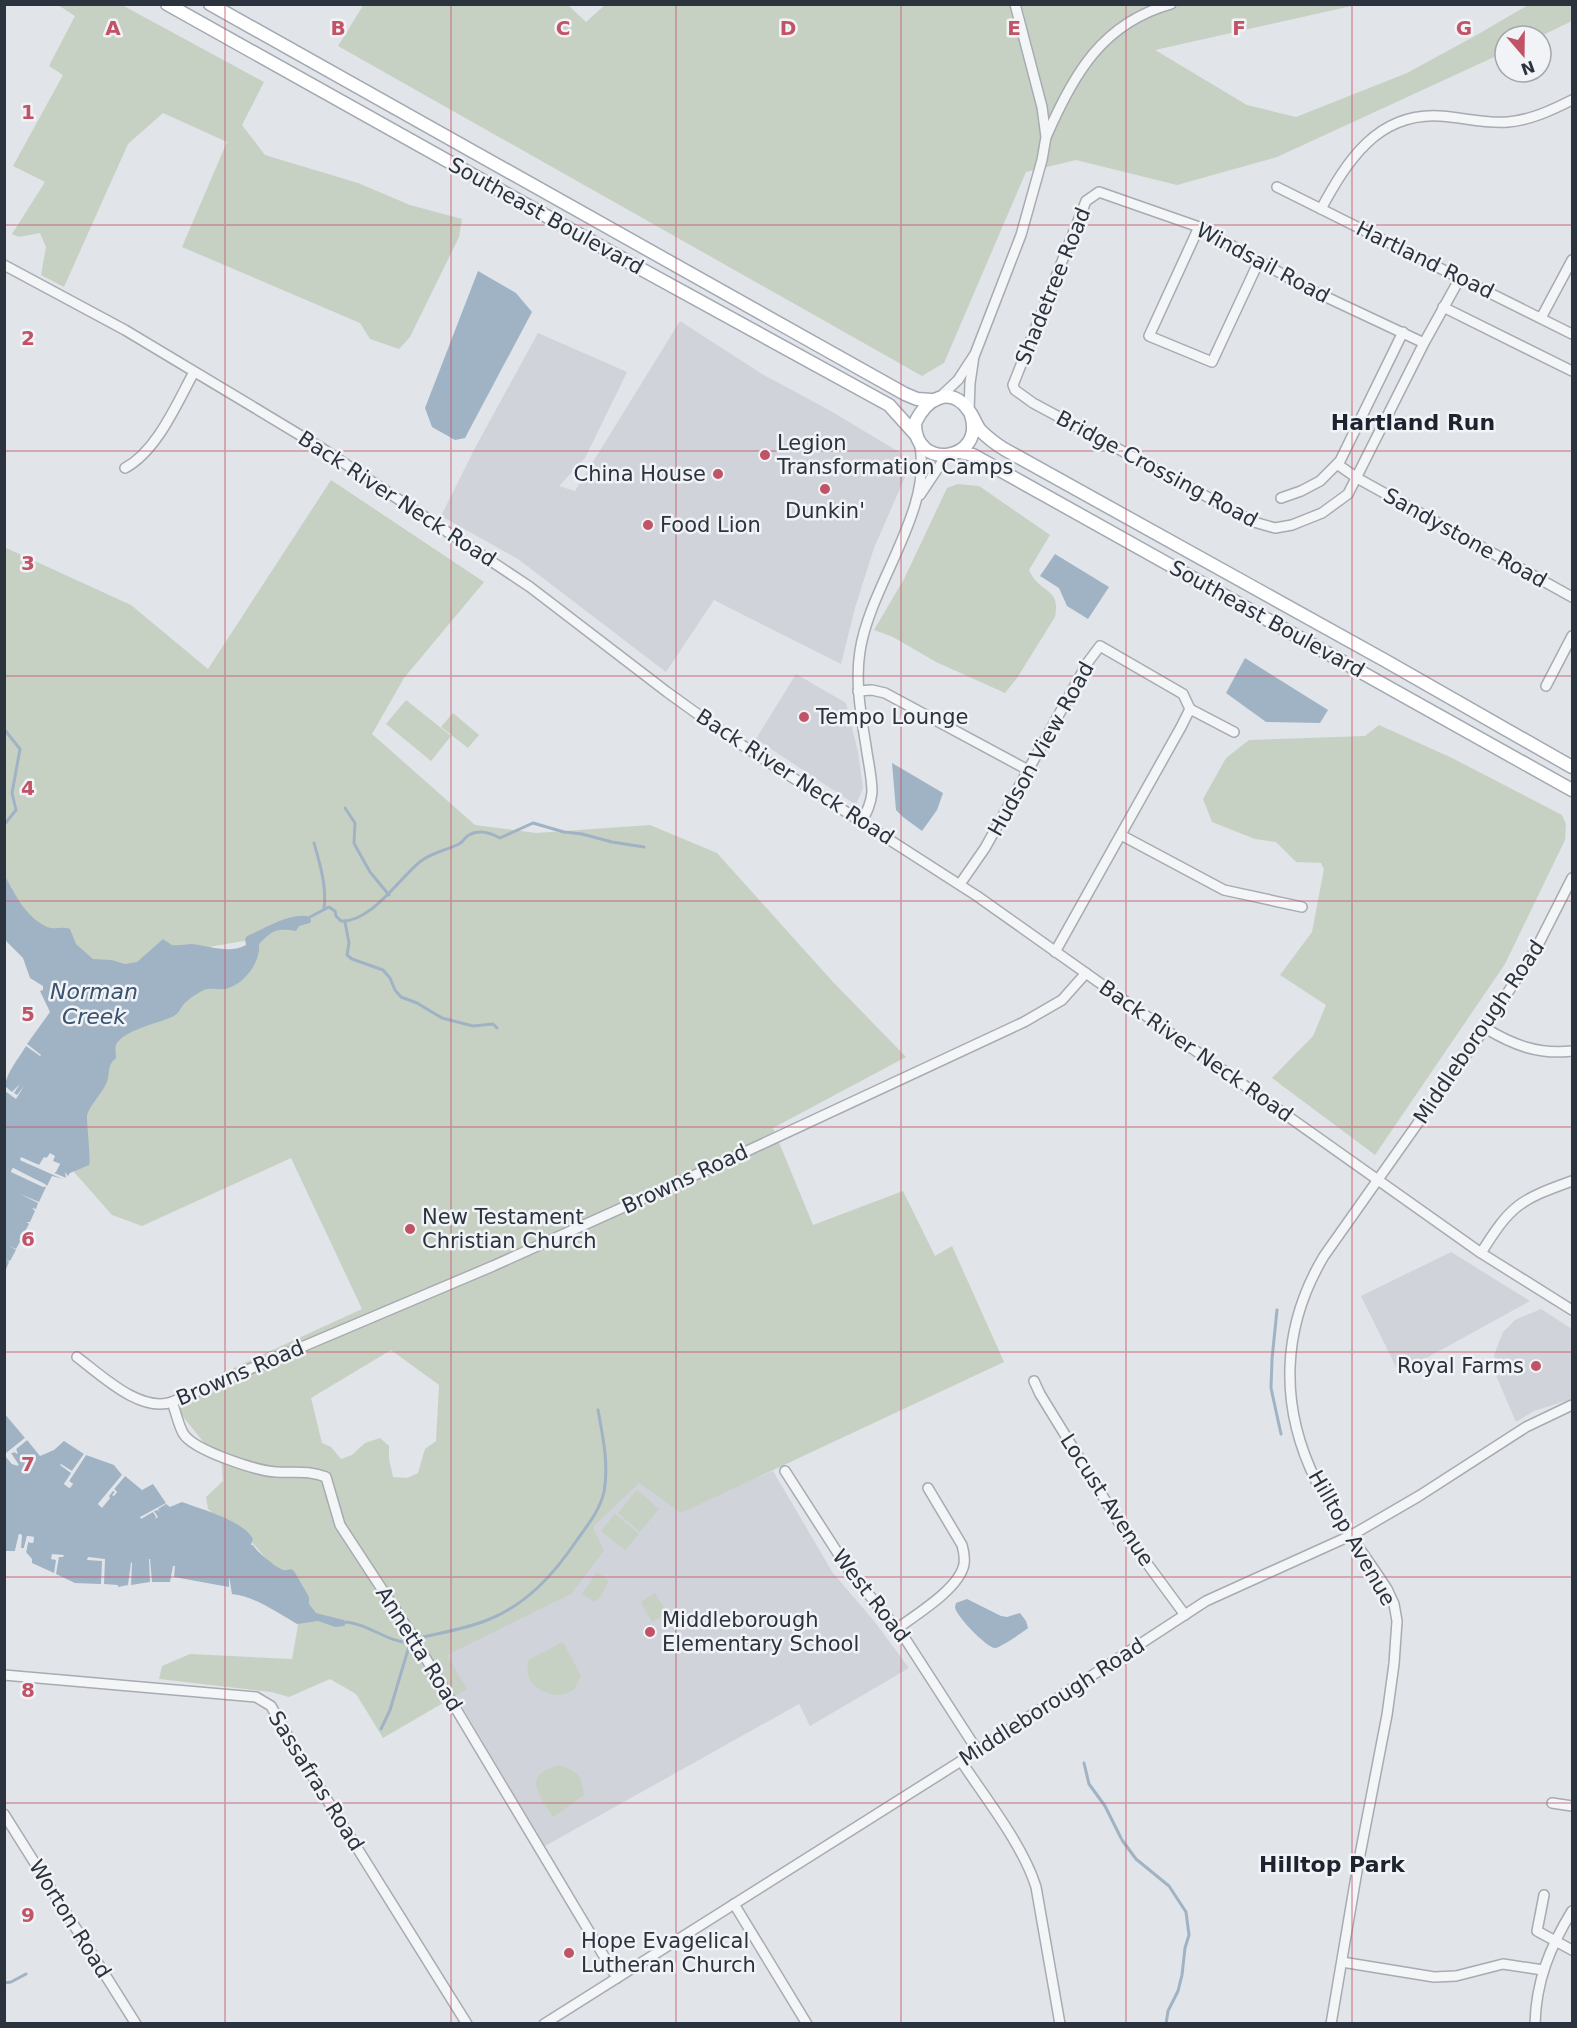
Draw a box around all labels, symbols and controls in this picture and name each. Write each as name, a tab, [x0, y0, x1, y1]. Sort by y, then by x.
text: A	[105, 16, 121, 40]
text: B	[330, 16, 346, 40]
text: C	[556, 16, 570, 40]
text: D	[780, 16, 796, 40]
text: E	[1007, 16, 1021, 40]
text: F	[1232, 16, 1246, 40]
text: G	[1456, 16, 1472, 40]
north arrow	[1493, 24, 1553, 84]
text: N	[1518, 56, 1538, 79]
text: 1	[21, 100, 35, 124]
street label: Southeast Boulevard	[444, 152, 648, 280]
street label: Shadetree Road	[1011, 204, 1095, 368]
street label: Hartland Road	[1352, 216, 1498, 304]
street label: Windsail Road	[1192, 218, 1334, 308]
text: 2	[21, 326, 35, 350]
street label: Bridge Crossing Road	[1052, 406, 1262, 532]
district label: Hartland Run	[1331, 410, 1495, 435]
street label: Back River Neck Road	[294, 426, 500, 572]
place label: Legion Transformation Camps	[776, 431, 1014, 479]
marker: Legion Transformation Camps	[758, 448, 772, 462]
place label: China House	[574, 462, 706, 486]
marker: China House	[711, 467, 725, 481]
marker: Dunkin'	[818, 482, 832, 496]
street label: Sandystone Road	[1379, 483, 1551, 593]
place label: Dunkin'	[785, 499, 865, 523]
place label: Food Lion	[660, 513, 761, 537]
marker: Food Lion	[641, 518, 655, 532]
text: 3	[21, 551, 35, 575]
street label: Southeast Boulevard	[1165, 555, 1369, 683]
street label: Hudson View Road	[983, 658, 1099, 840]
street label: Back River Neck Road	[692, 704, 898, 850]
place label: Tempo Lounge	[815, 705, 969, 729]
marker: Tempo Lounge	[797, 710, 811, 724]
text: 4	[21, 776, 35, 800]
street label: Middleborough Road	[1409, 936, 1549, 1128]
street label: Back River Neck Road	[1095, 975, 1297, 1127]
water label: Norman Creek	[50, 979, 138, 1029]
text: 5	[21, 1002, 35, 1026]
street label: Browns Road	[618, 1139, 752, 1219]
place label: New Testament Christian Church	[422, 1205, 597, 1253]
marker: New Testament Christian Church	[403, 1222, 417, 1236]
text: 6	[21, 1227, 35, 1251]
street label: Browns Road	[173, 1335, 307, 1411]
place label: Royal Farms	[1397, 1354, 1524, 1378]
marker: Royal Farms	[1529, 1359, 1543, 1373]
street label: Locust Avenue	[1055, 1429, 1159, 1571]
text: 7	[21, 1452, 35, 1476]
street label: Hilltop Avenue	[1304, 1466, 1400, 1610]
street label: West Road	[827, 1545, 915, 1647]
street label: Annetta Road	[371, 1582, 467, 1716]
place label: Middleborough Elementary School	[662, 1608, 859, 1656]
marker: Middleborough Elementary School	[643, 1625, 657, 1639]
street label: Middleborough Road	[955, 1633, 1149, 1771]
text: 8	[21, 1678, 35, 1702]
street label: Sassafras Road	[263, 1707, 369, 1855]
district label: Hilltop Park	[1259, 1852, 1406, 1877]
street label: Worton Road	[24, 1855, 116, 1983]
text: 9	[21, 1903, 35, 1927]
place label: Hope Evagelical Lutheran Church	[581, 1929, 756, 1977]
marker: Hope Evagelical Lutheran Church	[562, 1946, 576, 1960]

